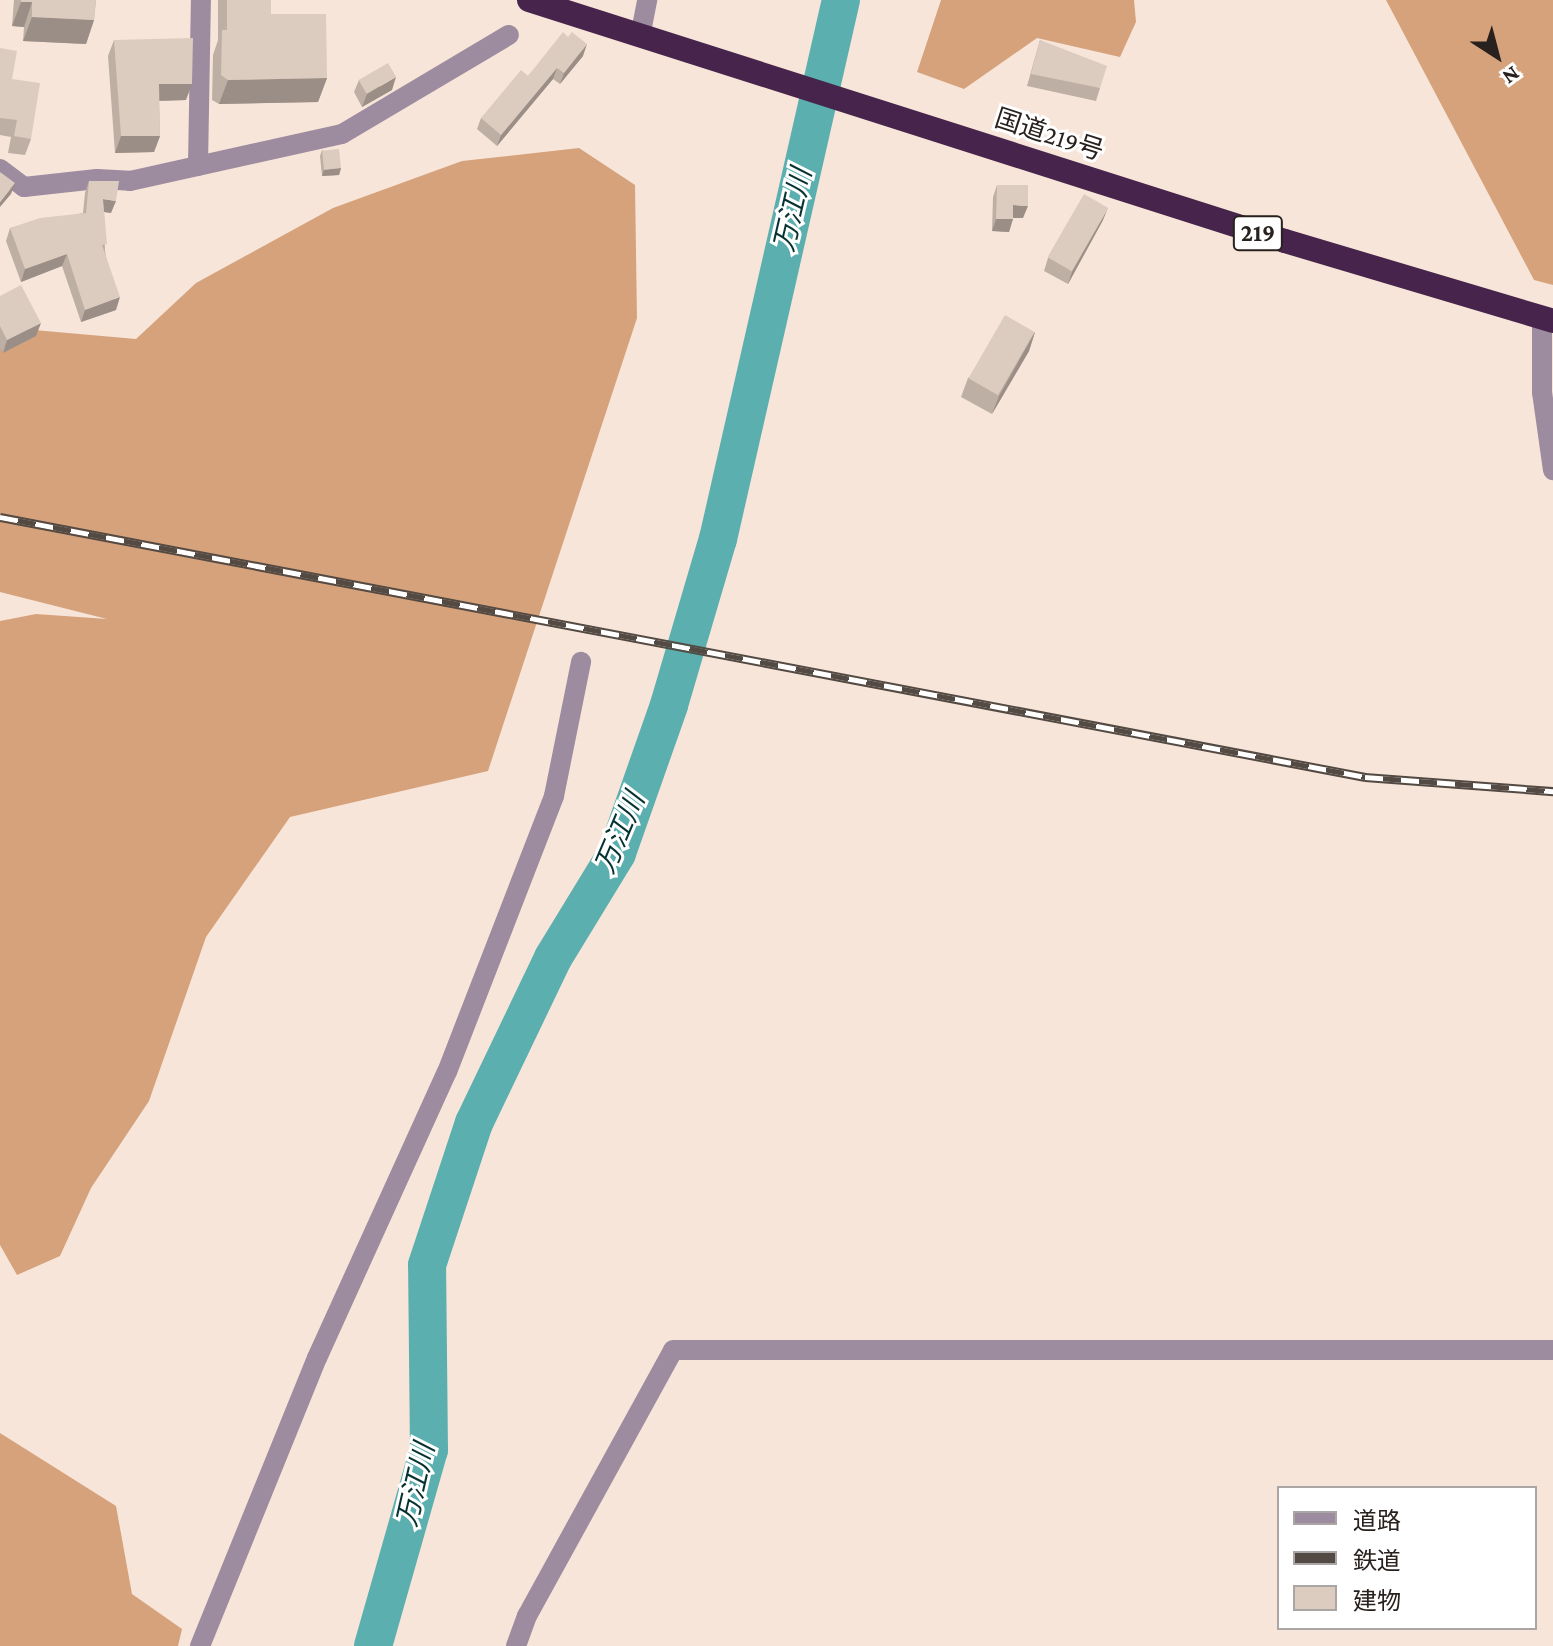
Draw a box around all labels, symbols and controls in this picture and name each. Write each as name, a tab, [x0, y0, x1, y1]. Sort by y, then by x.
north arrow	[1457, 16, 1537, 96]
text: N	[1498, 61, 1525, 90]
street label: 国道219号	[991, 103, 1107, 167]
water label: 万江川	[767, 165, 819, 255]
road number: 219	[1232, 213, 1284, 253]
water label: 万江川	[588, 788, 652, 878]
water label: 万江川	[390, 1440, 442, 1530]
legend	[1277, 1486, 1537, 1630]
text: 道路	[1353, 1507, 1401, 1534]
text: 鉄道	[1353, 1547, 1401, 1574]
text: 建物	[1353, 1587, 1401, 1614]

